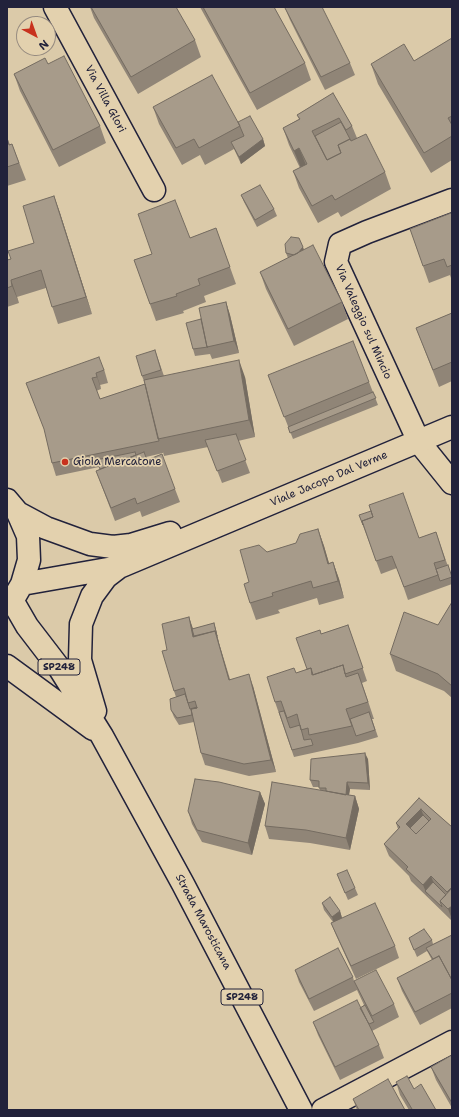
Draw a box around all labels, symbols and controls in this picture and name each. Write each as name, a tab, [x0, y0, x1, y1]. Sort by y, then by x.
north arrow	[16, 16, 56, 56]
text: N	[35, 36, 52, 53]
street label: Via Villa Glori	[82, 63, 128, 135]
street label: Via Valeggio sul Mincio	[332, 263, 394, 381]
street label: Viale Jacopo Dal Verme	[268, 448, 390, 510]
place label: Gioia Mercatone	[73, 455, 161, 469]
marker: Gioia Mercatone	[60, 457, 70, 467]
road number: SP248	[38, 659, 80, 675]
street label: Strada Marosticana	[172, 872, 234, 972]
road number: SP248	[221, 989, 263, 1005]

